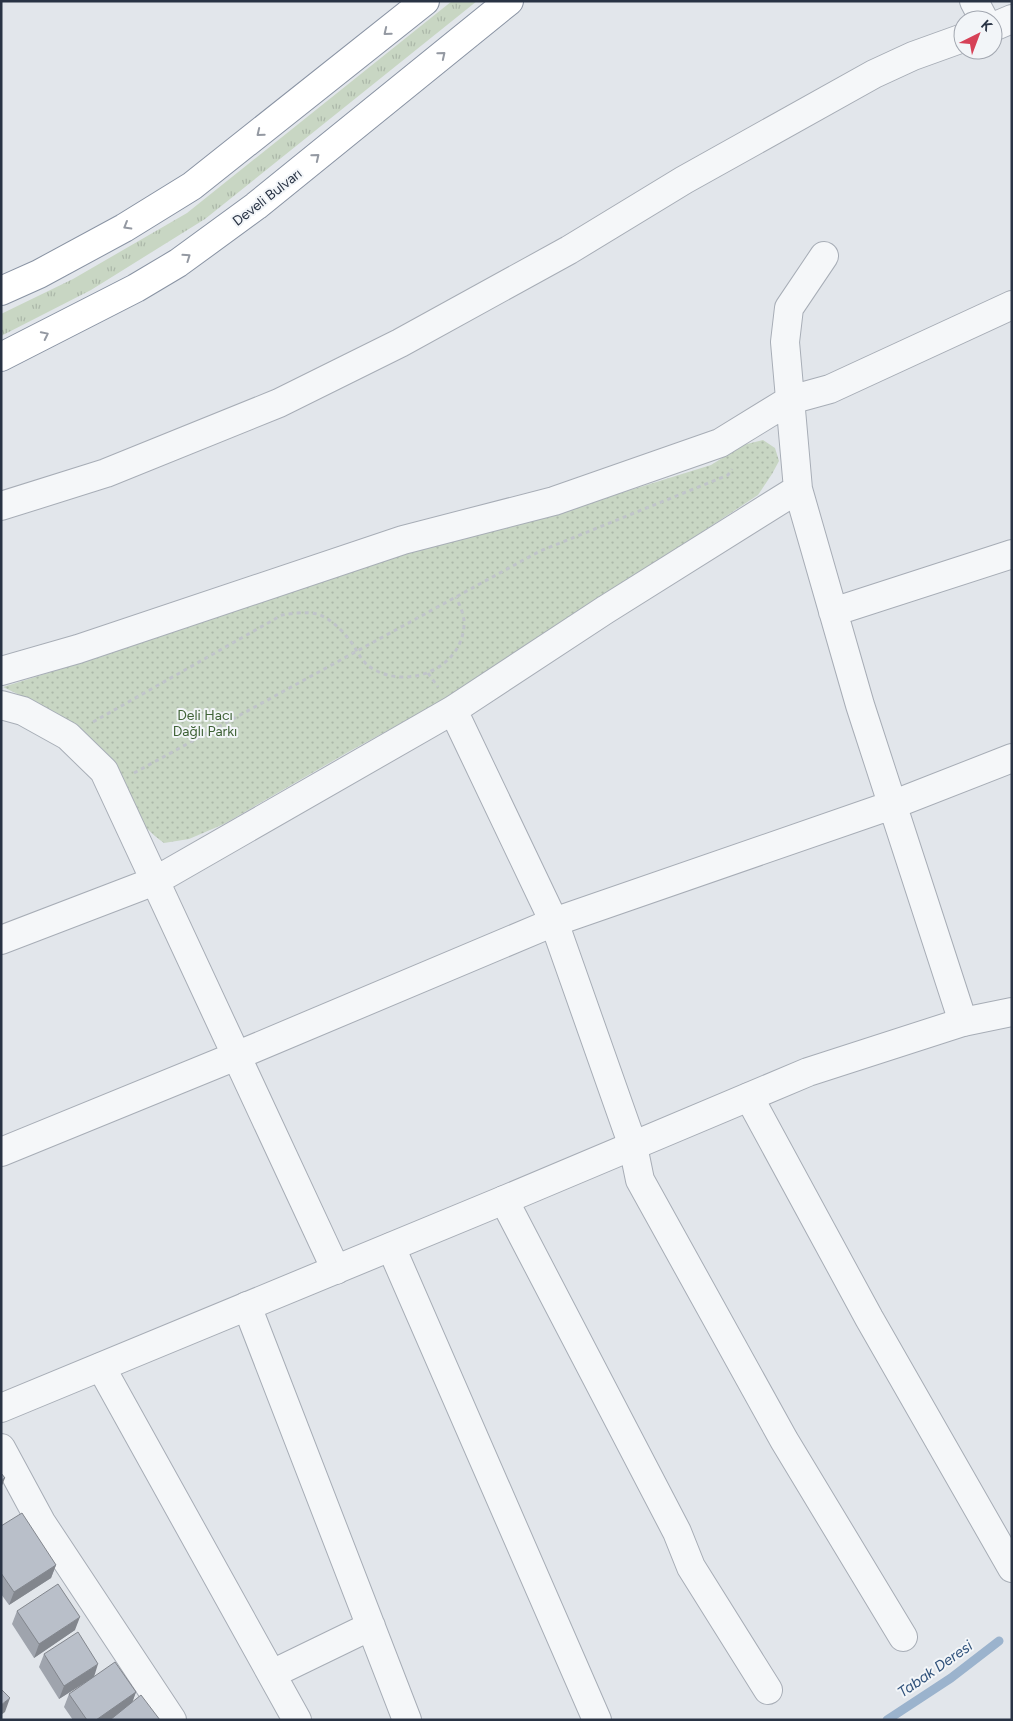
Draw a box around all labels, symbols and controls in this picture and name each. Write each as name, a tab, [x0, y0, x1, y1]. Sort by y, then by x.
north arrow	[953, 10, 1003, 60]
text: K	[977, 16, 996, 36]
one-way arrow	[384, 26, 393, 34]
one-way arrow	[436, 53, 445, 61]
one-way arrow	[257, 128, 266, 136]
one-way arrow	[310, 155, 319, 163]
street label: Develi Bulvarı	[229, 165, 305, 230]
one-way arrow	[123, 220, 132, 230]
one-way arrow	[181, 254, 191, 263]
one-way arrow	[40, 331, 49, 341]
park label: Deli Hacı Dağlı Parkı	[173, 707, 237, 740]
water label: Tabak Deresi	[894, 1636, 976, 1701]

